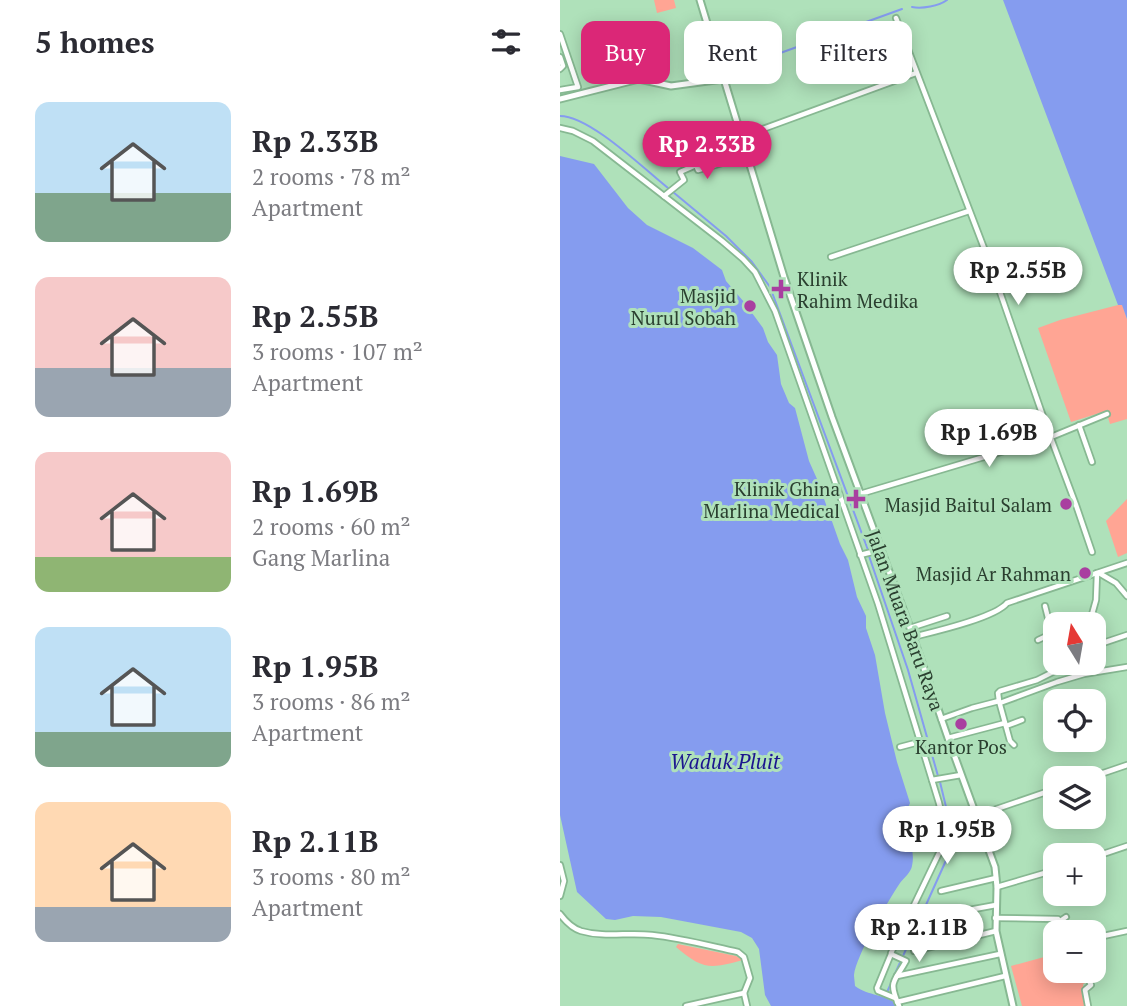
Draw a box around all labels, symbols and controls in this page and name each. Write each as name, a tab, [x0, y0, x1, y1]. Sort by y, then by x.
chip: Buy	[581, 21, 670, 84]
chip: Rent	[684, 21, 782, 84]
chip: Filters	[796, 21, 912, 84]
text: 5 homes	[35, 22, 154, 62]
icon: filters	[487, 23, 525, 61]
text: Rp 2.33B	[252, 121, 378, 161]
pin: Rp 2.33B	[635, 122, 779, 181]
text: Rp 2.33B	[659, 128, 755, 159]
icon: home	[91, 130, 175, 214]
text: 2 rooms · 78 m²	[252, 161, 411, 192]
text: Apartment	[252, 192, 363, 223]
pin: Rp 2.55B	[946, 247, 1090, 307]
text: Rp 2.55B	[970, 254, 1066, 285]
place label: Klinik Rahim Medika	[797, 266, 919, 313]
marker: Klinik Rahim Medika	[771, 279, 791, 299]
place label: Masjid Nurul Sobah	[631, 283, 736, 330]
text: Rp 2.55B	[252, 296, 378, 336]
marker: Masjid Nurul Sobah	[742, 298, 758, 314]
icon: home	[91, 305, 175, 389]
text: 3 rooms · 107 m²	[252, 336, 423, 367]
text: Apartment	[252, 367, 363, 398]
pin: Rp 1.69B	[917, 410, 1061, 469]
text: Rp 1.69B	[941, 416, 1037, 447]
text: Rp 1.69B	[252, 471, 378, 511]
place label: Klinik Ghina Marlina Medical	[703, 476, 840, 523]
icon: home	[91, 480, 175, 564]
marker: Klinik Ghina Marlina Medical	[846, 489, 866, 509]
place label: Masjid Baitul Salam	[885, 492, 1053, 517]
marker: Masjid Baitul Salam	[1058, 496, 1074, 512]
text: 2 rooms · 60 m²	[252, 511, 411, 542]
street label: Jalan Muara Baru Raya	[862, 526, 951, 714]
text: Gang Marlina	[252, 542, 390, 573]
place label: Masjid Ar Rahman	[916, 561, 1071, 586]
marker: Masjid Ar Rahman	[1077, 565, 1093, 581]
north arrow	[1043, 612, 1106, 676]
map controls	[1043, 612, 1106, 983]
text: Rp 1.95B	[252, 646, 378, 686]
icon: home	[91, 655, 175, 739]
text: 3 rooms · 86 m²	[252, 686, 411, 717]
button: locate	[1043, 689, 1106, 752]
marker: Kantor Pos	[953, 716, 969, 732]
text: Apartment	[252, 717, 363, 748]
place label: Kantor Pos	[915, 734, 1007, 759]
water label: Waduk Pluit	[670, 747, 781, 775]
button: layers	[1043, 766, 1106, 829]
pin: Rp 1.95B	[875, 806, 1019, 866]
text: Rp 1.95B	[899, 813, 995, 844]
text: Rp 2.11B	[252, 821, 378, 861]
icon: home	[91, 830, 175, 914]
button: +	[1043, 843, 1106, 906]
text: 3 rooms · 80 m²	[252, 861, 411, 892]
text: Apartment	[252, 892, 363, 923]
pin: Rp 2.11B	[847, 904, 991, 964]
text: Rp 2.11B	[871, 911, 967, 942]
button: −	[1043, 920, 1106, 983]

